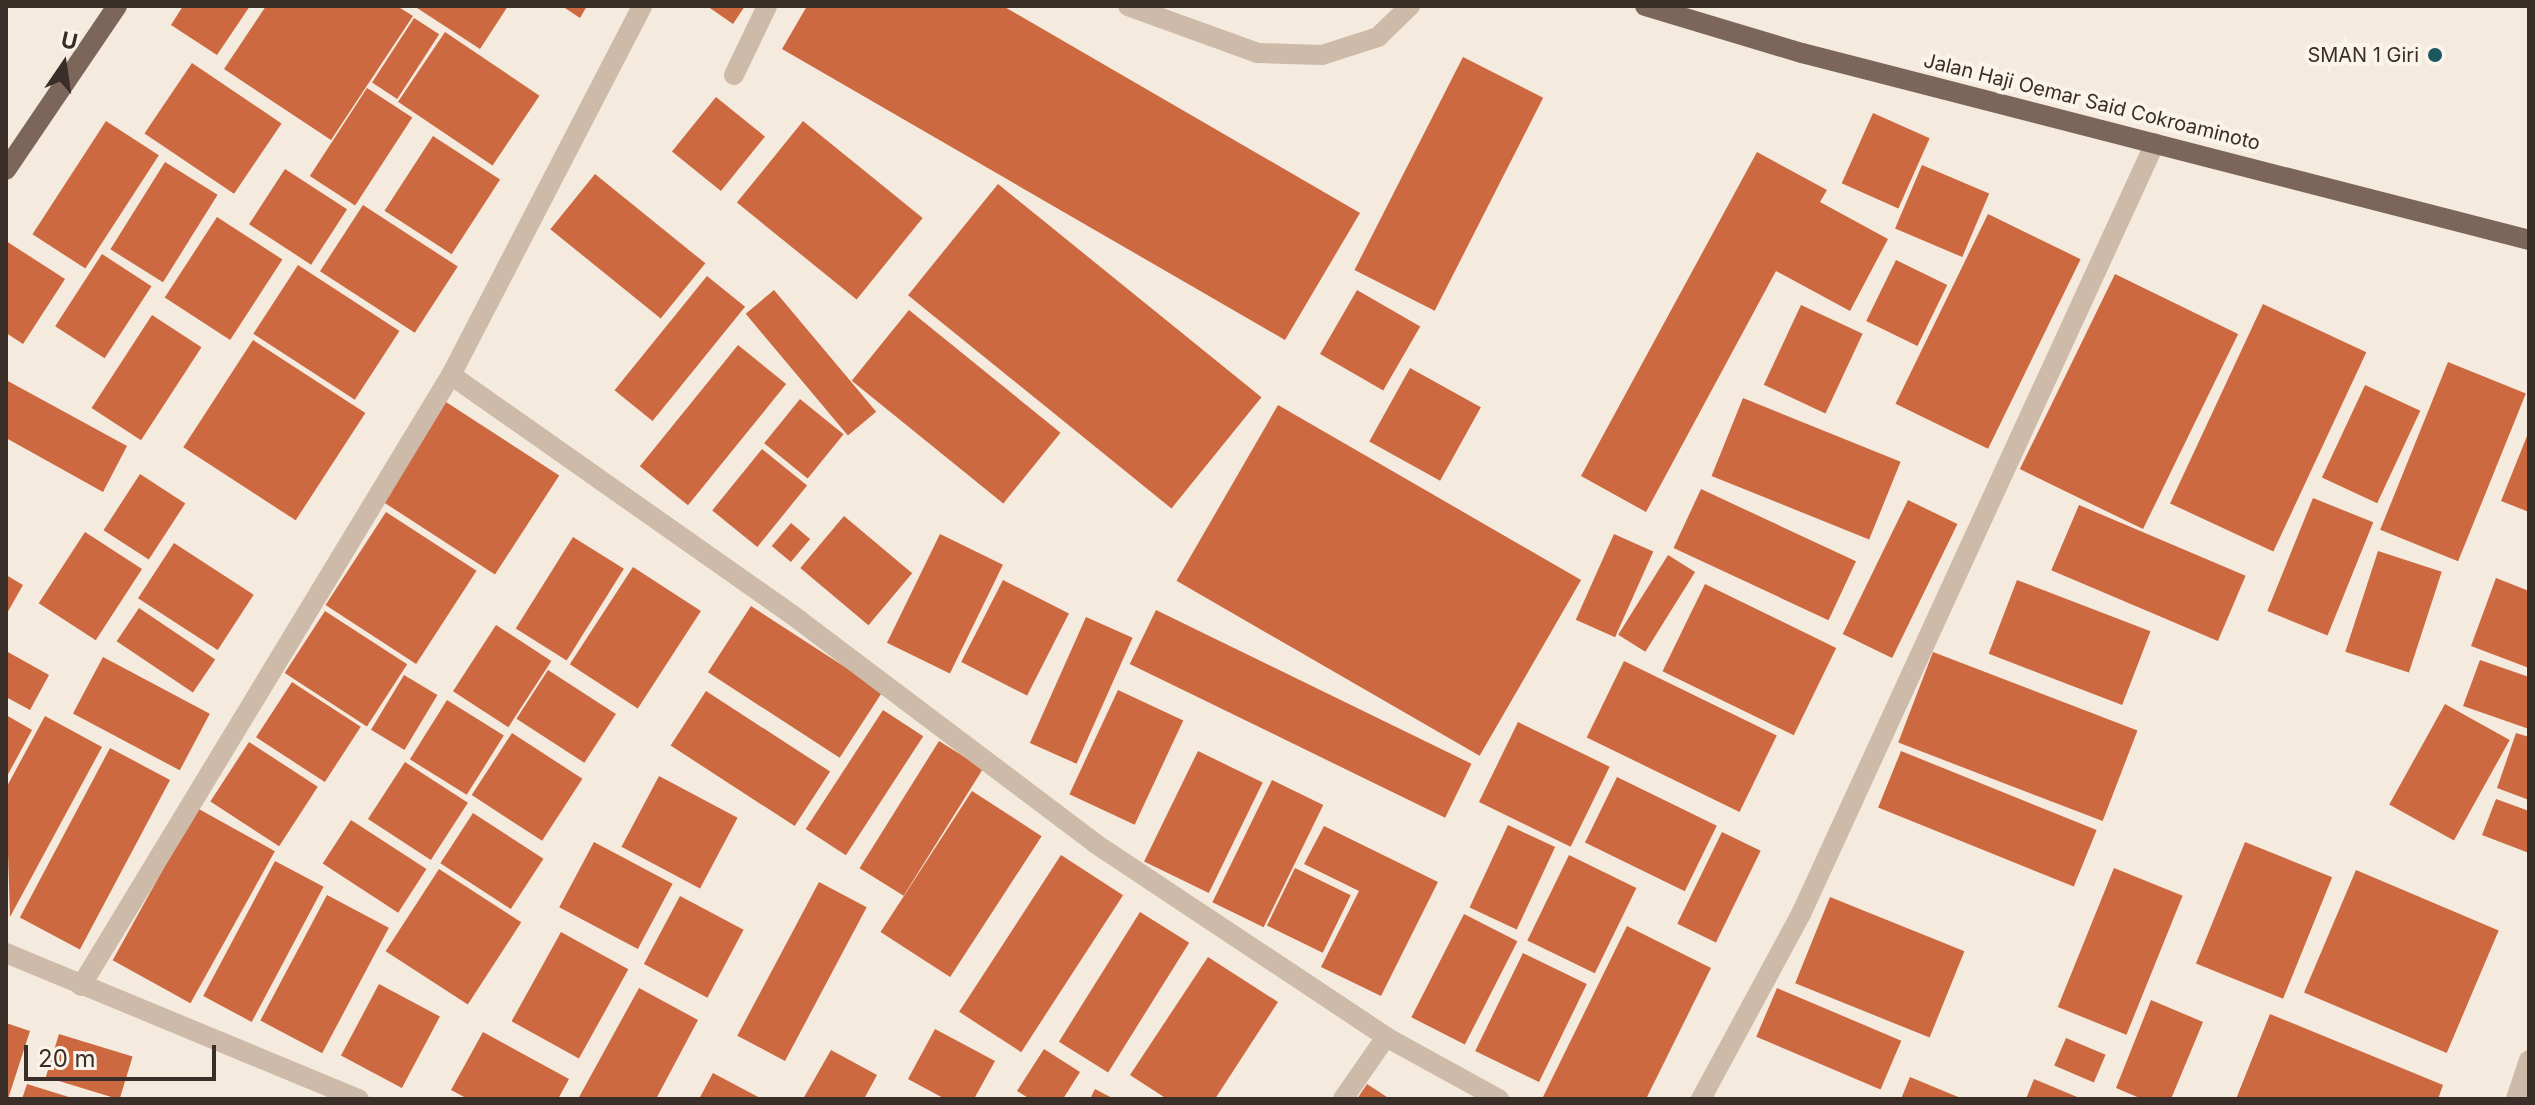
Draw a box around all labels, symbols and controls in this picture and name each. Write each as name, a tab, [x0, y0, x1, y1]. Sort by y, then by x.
north arrow	[24, 24, 104, 104]
text: U	[59, 26, 80, 55]
place label: SMAN 1 Giri	[2307, 43, 2419, 67]
marker: SMAN 1 Giri	[2426, 46, 2444, 64]
street label: Jalan Haji Oemar Said Cokroaminoto	[1921, 49, 2263, 155]
scale bar	[28, 1029, 220, 1079]
text: 20 m	[38, 1044, 96, 1073]

